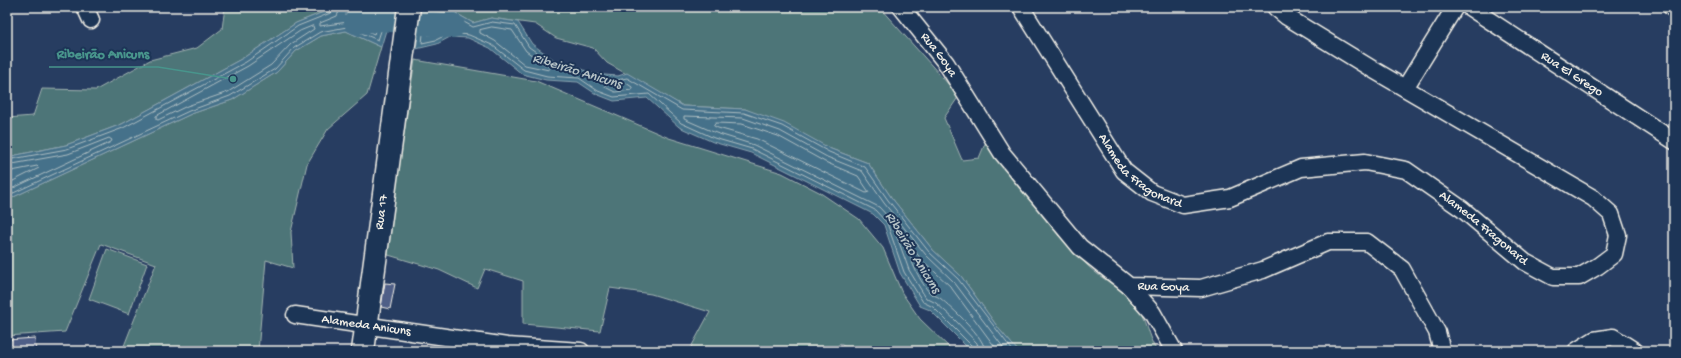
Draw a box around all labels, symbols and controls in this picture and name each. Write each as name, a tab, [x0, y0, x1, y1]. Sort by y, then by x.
street label: Rua Goya	[917, 30, 961, 80]
callout: Ribeirão Anicuns	[49, 41, 158, 67]
text: Ribeirão Anicuns	[56, 47, 150, 64]
street label: Rua El Grego	[1538, 49, 1606, 100]
water label: Ribeirão Anicuns	[530, 50, 625, 94]
street label: Alameda Fragonard	[1095, 131, 1186, 212]
street label: Alameda Fragonard	[1436, 188, 1532, 269]
street label: Rua 17	[372, 193, 391, 231]
water label: Ribeirão Anicuns	[880, 209, 945, 298]
street label: Rua Goya	[1137, 279, 1190, 295]
street label: Alameda Anicuns	[321, 311, 413, 340]

